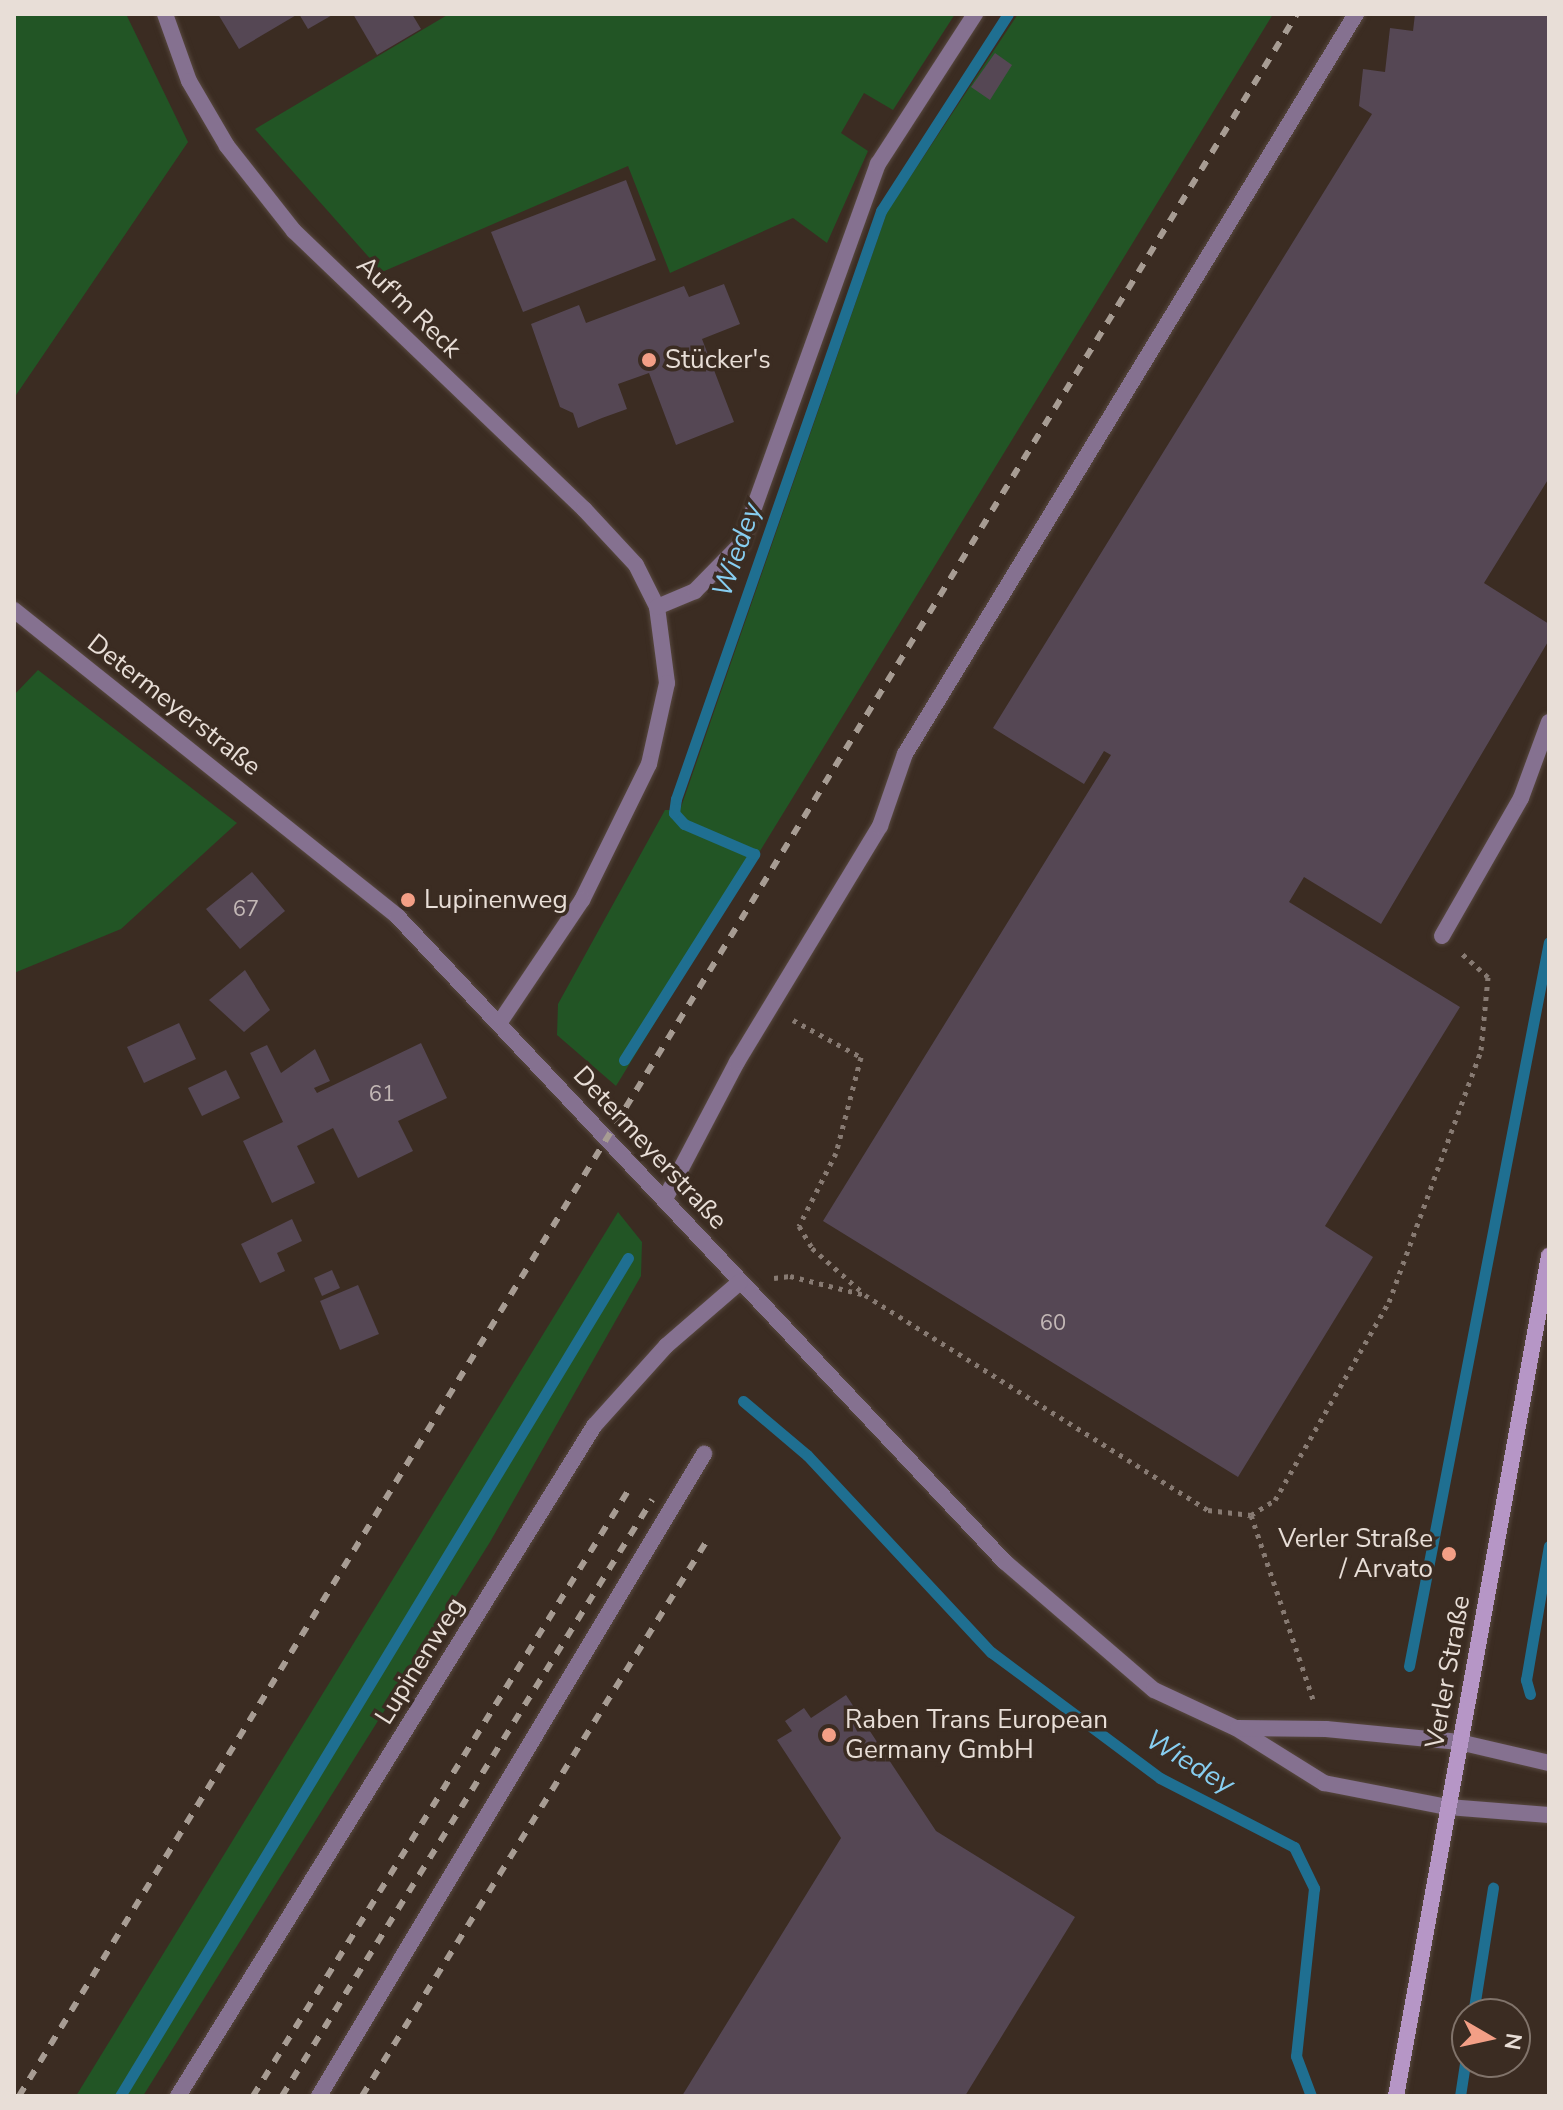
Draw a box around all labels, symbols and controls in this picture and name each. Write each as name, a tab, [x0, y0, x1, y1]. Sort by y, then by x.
street label: Auf'm Reck	[350, 250, 468, 364]
place label: Stücker's	[665, 344, 771, 376]
marker: Stücker's	[640, 351, 658, 369]
water label: Wiedey	[705, 498, 769, 602]
street label: Determeyerstraße	[81, 628, 267, 782]
place label: Lupinenweg	[424, 884, 568, 916]
marker: Lupinenweg	[399, 891, 417, 909]
house number: 67	[233, 897, 259, 923]
street label: Determeyerstraße	[566, 1060, 734, 1236]
house number: 61	[369, 1082, 395, 1108]
house number: 60	[1040, 1311, 1066, 1337]
place label: Verler Straße / Arvato	[1278, 1523, 1433, 1584]
marker: Verler Straße / Arvato	[1440, 1545, 1458, 1563]
street label: Lupinenweg	[369, 1592, 471, 1730]
street label: Verler Straße	[1419, 1593, 1477, 1751]
place label: Raben Trans European Germany GmbH	[845, 1704, 1108, 1766]
water label: Wiedey	[1139, 1722, 1241, 1802]
marker: Raben Trans European Germany GmbH	[820, 1726, 838, 1744]
north arrow	[1451, 1998, 1531, 2078]
text: N	[1497, 2031, 1529, 2052]

